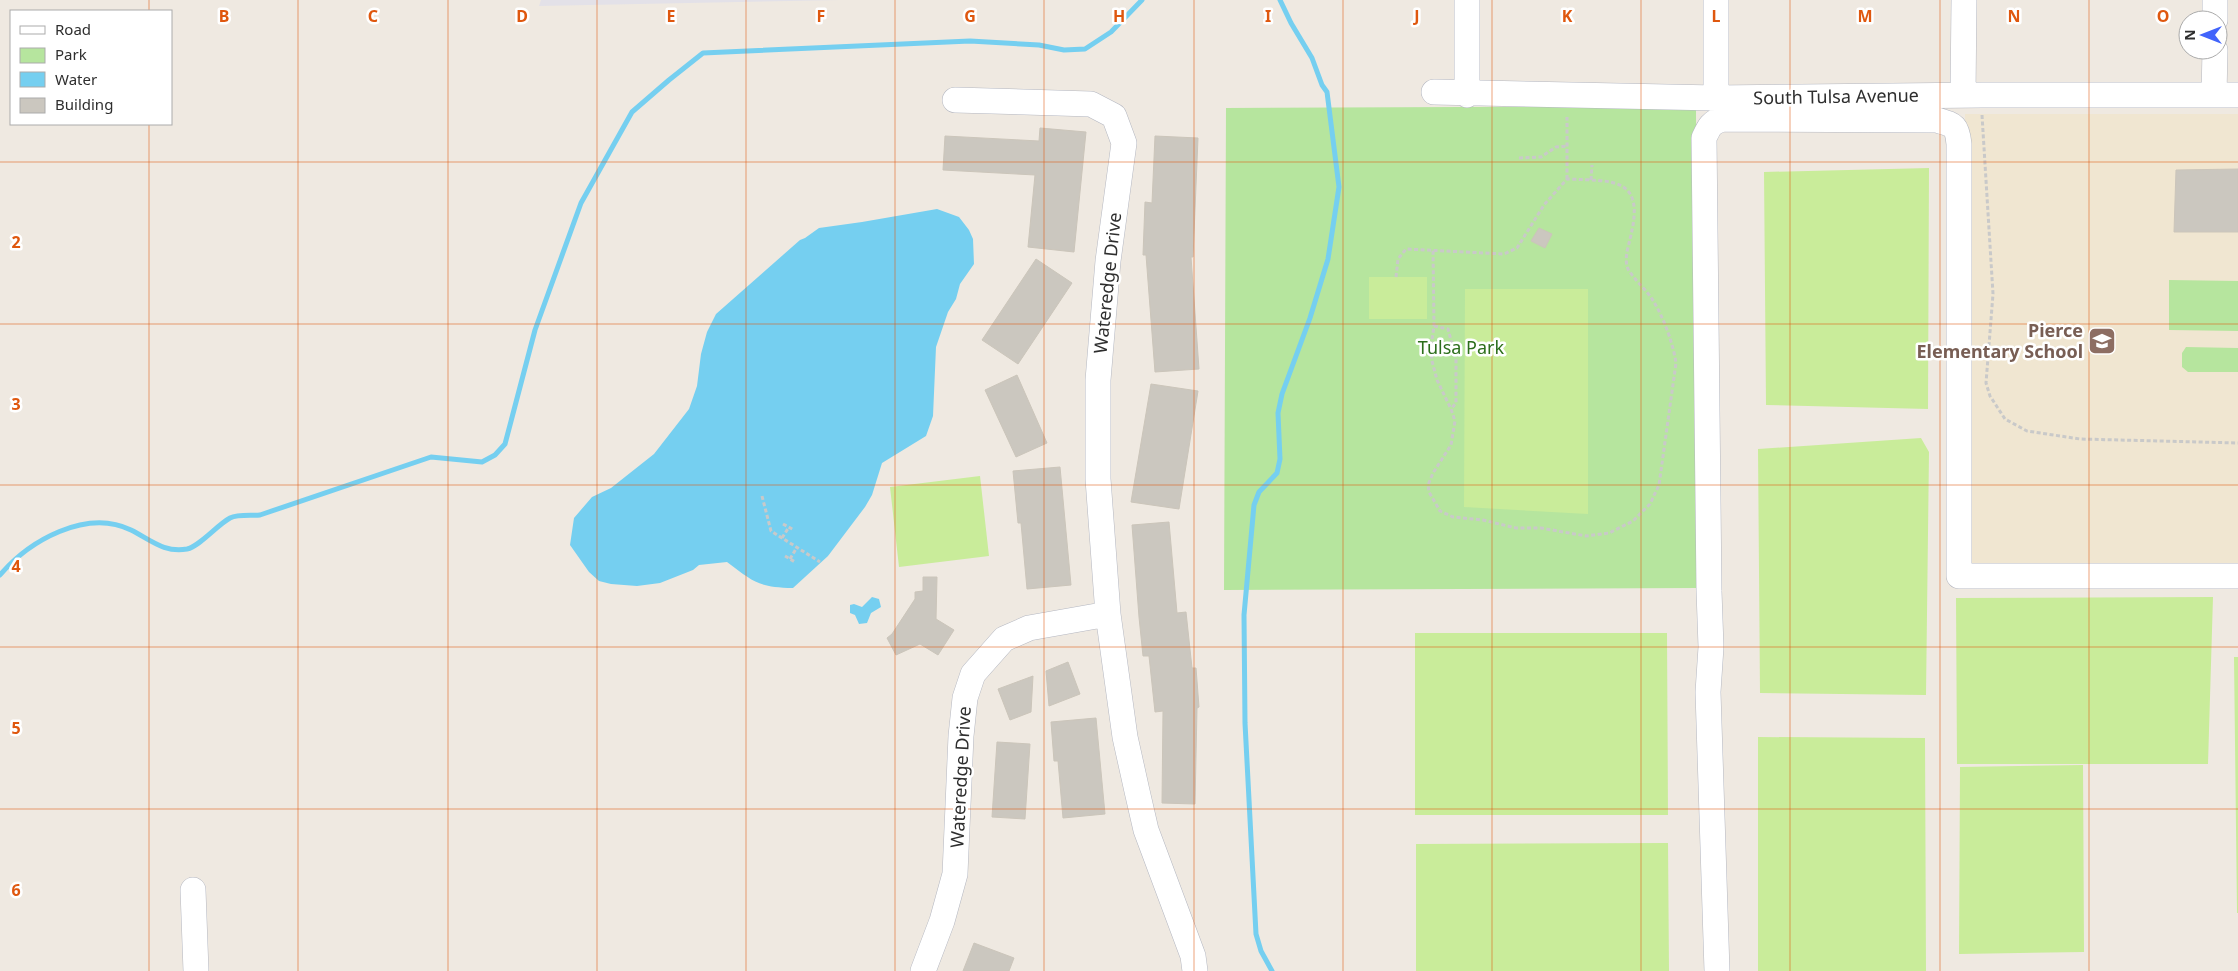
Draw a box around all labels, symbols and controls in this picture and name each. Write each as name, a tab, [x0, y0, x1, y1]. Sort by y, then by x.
text: B	[219, 5, 229, 27]
text: C	[368, 5, 378, 27]
text: D	[516, 5, 528, 27]
text: E	[667, 5, 676, 27]
text: F	[817, 5, 825, 27]
text: G	[964, 5, 976, 27]
text: H	[1113, 5, 1125, 27]
text: I	[1265, 5, 1271, 27]
text: J	[1412, 5, 1420, 27]
text: K	[1562, 5, 1573, 27]
text: L	[1712, 5, 1721, 27]
text: M	[1857, 5, 1873, 27]
text: N	[2007, 5, 2021, 27]
text: O	[2157, 5, 2169, 27]
legend	[10, 10, 172, 125]
north arrow	[2178, 10, 2228, 60]
text: Road	[55, 19, 91, 39]
text: N	[2180, 29, 2199, 41]
text: Park	[55, 44, 87, 64]
text: Water	[55, 69, 97, 89]
street label: South Tulsa Avenue	[1753, 83, 1919, 109]
text: Building	[55, 94, 113, 114]
street label: Wateredge Drive	[1088, 211, 1126, 355]
text: 2	[11, 231, 21, 253]
place label: Pierce Elementary School	[1916, 318, 2083, 363]
school or university icon: Pierce Elementary School	[2087, 326, 2117, 356]
park label: Tulsa Park	[1418, 335, 1505, 359]
text: 3	[11, 393, 21, 415]
text: 4	[11, 555, 21, 577]
street label: Wateredge Drive	[944, 705, 976, 848]
text: 5	[11, 717, 21, 739]
text: 6	[11, 879, 21, 901]

